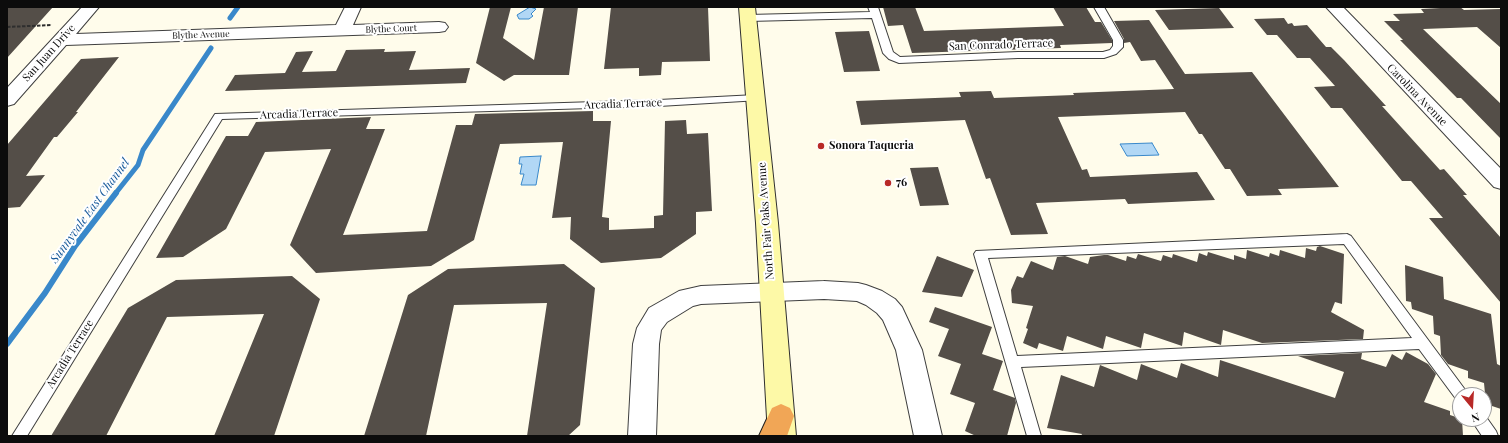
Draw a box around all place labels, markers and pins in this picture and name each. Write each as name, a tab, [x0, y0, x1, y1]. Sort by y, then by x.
place label: Sonora Taqueria	[829, 139, 914, 153]
marker: Sonora Taqueria	[816, 141, 826, 151]
place label: 76	[896, 176, 907, 190]
marker: 76	[883, 178, 893, 188]

